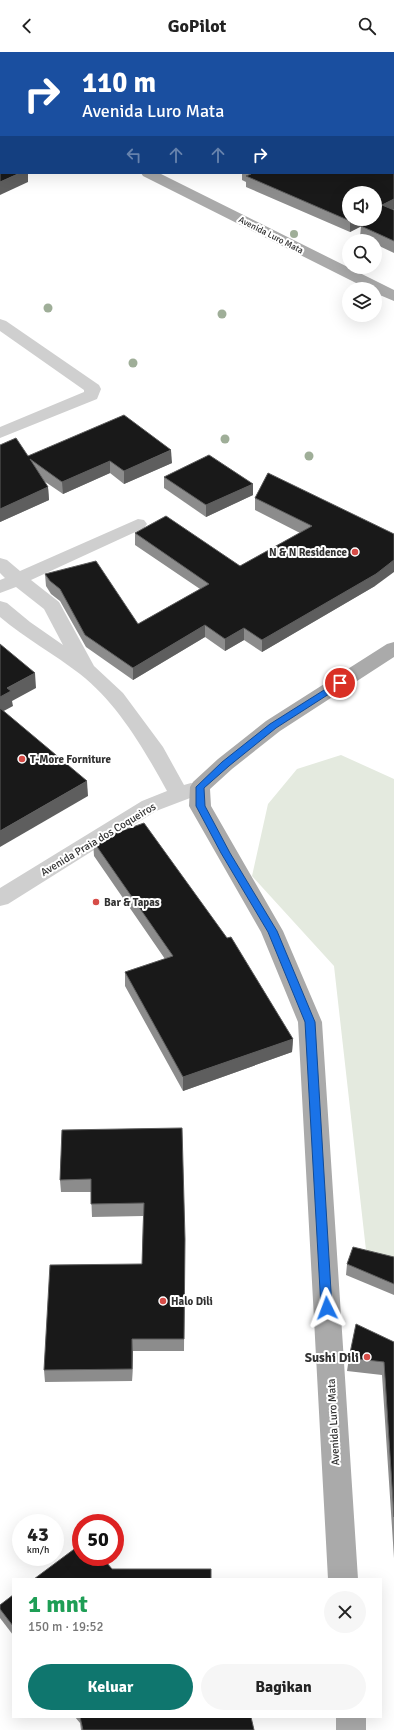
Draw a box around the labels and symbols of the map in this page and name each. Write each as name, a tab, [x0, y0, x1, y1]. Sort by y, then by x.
street label: Avenida Luro Mata	[237, 214, 305, 257]
place label: N & N Residence	[269, 546, 348, 559]
marker: N & N Residence	[350, 547, 360, 557]
pin	[323, 666, 357, 700]
place label: T-More Forniture	[30, 753, 112, 766]
marker: T-More Forniture	[17, 754, 27, 764]
street label: Avenida Praia dos Coqueiros	[38, 800, 158, 879]
place label: Bar & Tapas	[104, 896, 160, 909]
marker: Bar & Tapas	[91, 897, 101, 907]
position arrow	[306, 1287, 348, 1329]
place label: Halo Dili	[171, 1295, 213, 1308]
marker: Halo Dili	[158, 1296, 168, 1306]
place label: Sushi Dili	[305, 1350, 359, 1366]
marker: Sushi Dili	[362, 1352, 372, 1362]
street label: Avenida Luro Mata	[325, 1378, 342, 1466]
speed limit sign: 50	[72, 1514, 124, 1566]

